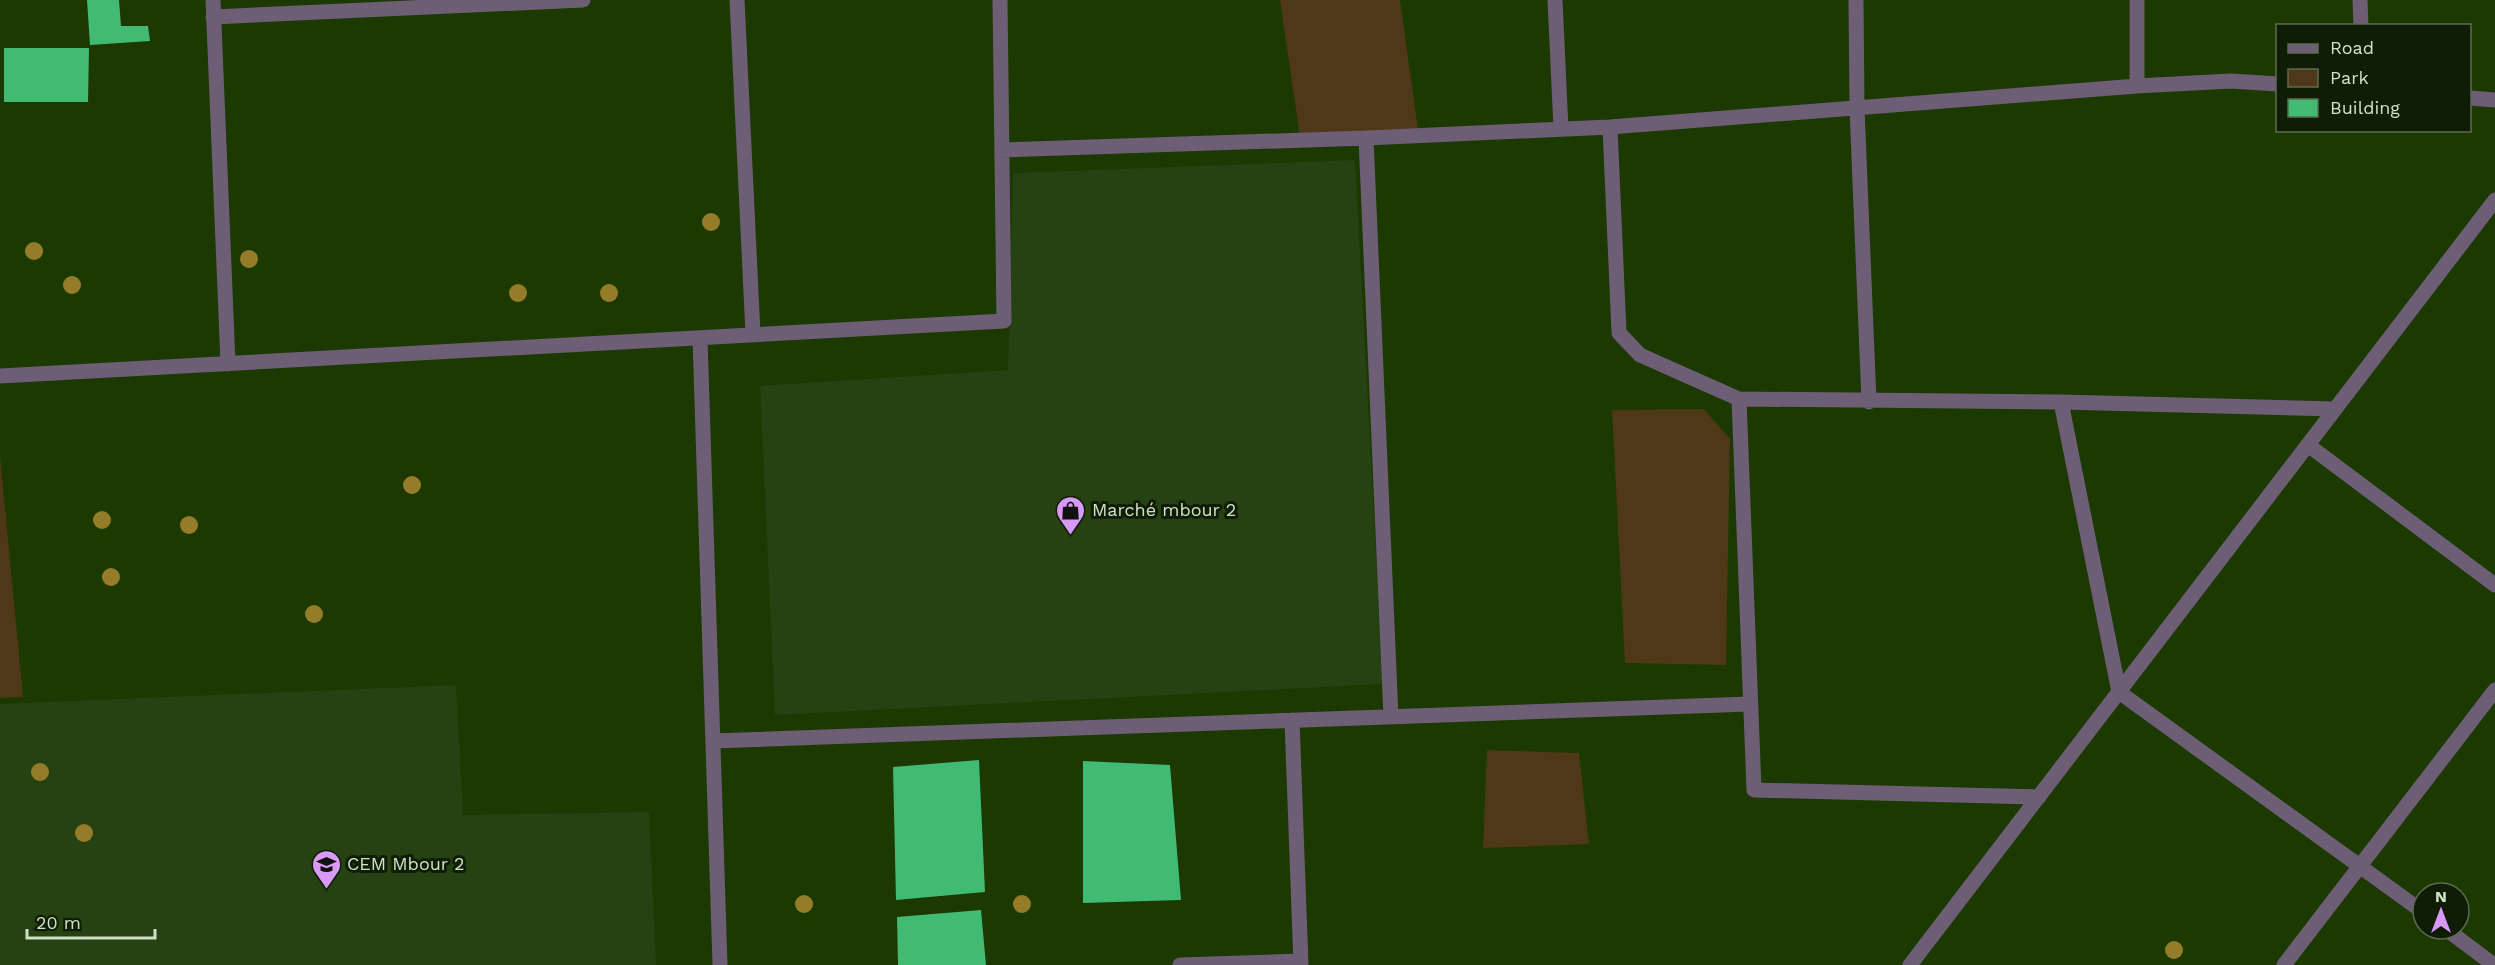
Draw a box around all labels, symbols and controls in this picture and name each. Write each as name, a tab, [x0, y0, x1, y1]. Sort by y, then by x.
legend	[2276, 24, 2471, 132]
text: Road	[2330, 37, 2374, 58]
text: Park	[2330, 67, 2369, 88]
text: Building	[2330, 97, 2400, 118]
shop icon: Marché mbour 2	[1055, 494, 1087, 536]
place label: Marché mbour 2	[1092, 499, 1236, 520]
school or university icon: CEM Mbour 2	[310, 848, 342, 890]
place label: CEM Mbour 2	[347, 853, 464, 874]
north arrow	[2411, 881, 2471, 941]
text: N	[2435, 887, 2447, 906]
scale bar	[27, 902, 154, 940]
text: 20 m	[36, 912, 81, 933]

